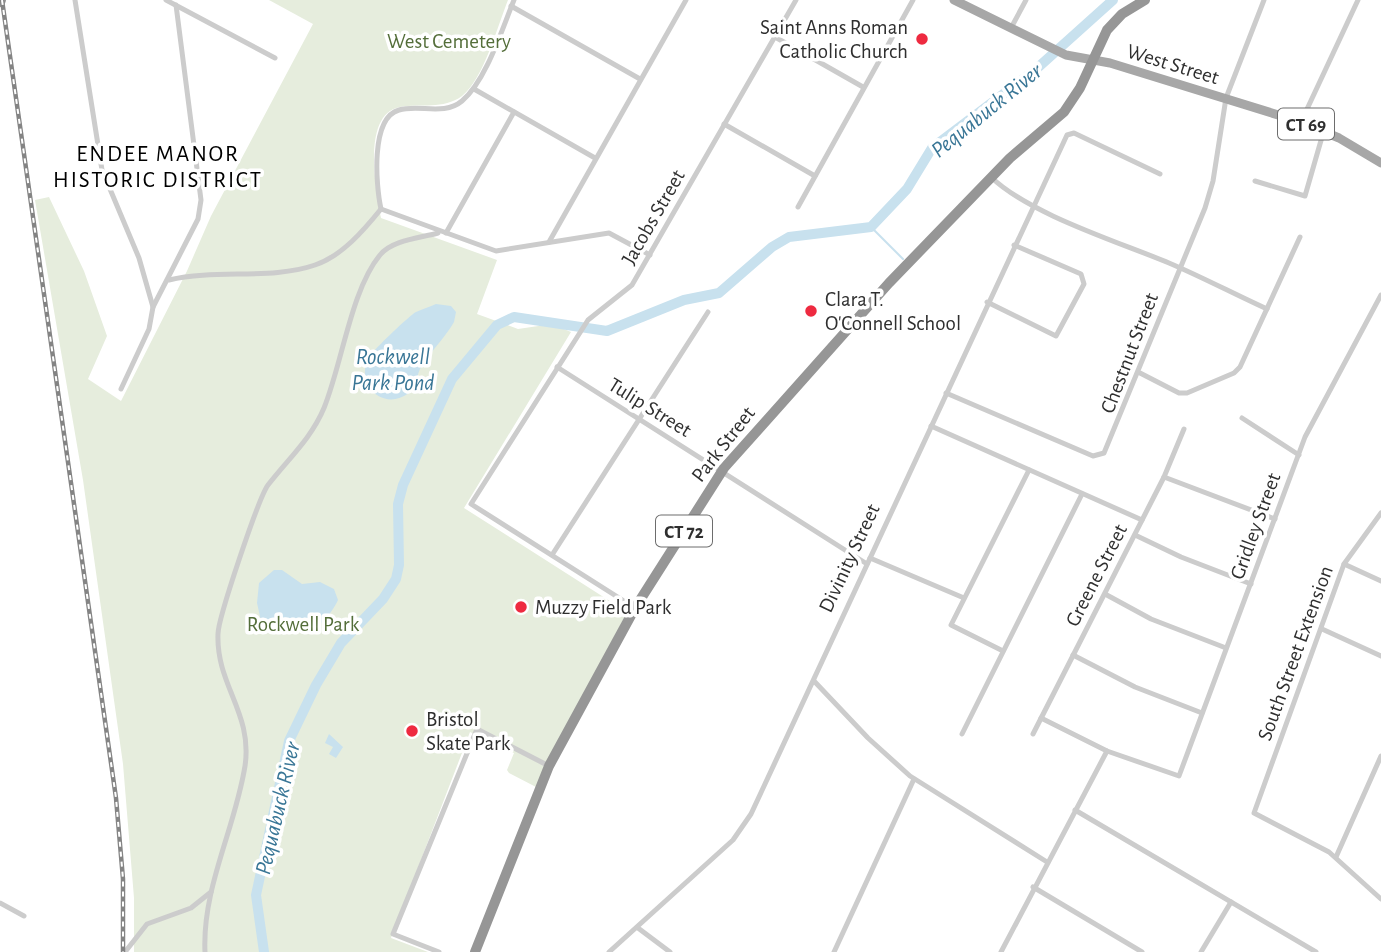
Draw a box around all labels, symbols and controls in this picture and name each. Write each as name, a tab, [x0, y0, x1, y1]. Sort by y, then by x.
place label: Saint Anns Roman Catholic Church	[760, 17, 908, 62]
park label: West Cemetery	[387, 31, 511, 52]
marker: Saint Anns Roman Catholic Church	[914, 31, 930, 47]
street label: West Street	[1124, 41, 1222, 88]
water label: Pequabuck River	[927, 59, 1047, 163]
road number: CT 69	[1278, 108, 1334, 140]
district label: ENDEE MANOR HISTORIC DISTRICT	[53, 143, 263, 192]
street label: Jacobs Street	[618, 166, 689, 268]
place label: Clara T. O'Connell School	[825, 289, 961, 334]
street label: Chestnut Street	[1097, 290, 1162, 416]
marker: Clara T. O'Connell School	[803, 303, 819, 319]
water label: Rockwell Park Pond	[351, 346, 435, 395]
street label: Tulip Street	[605, 374, 695, 441]
street label: Park Street	[688, 402, 759, 486]
street label: Gridley Street	[1227, 470, 1285, 582]
street label: Divinity Street	[815, 500, 884, 616]
road number: CT 72	[656, 516, 712, 546]
street label: Greene Street	[1062, 520, 1131, 630]
street label: South Street Extension	[1254, 563, 1337, 743]
place label: Muzzy Field Park	[535, 597, 672, 618]
marker: Muzzy Field Park	[513, 599, 529, 615]
park label: Rockwell Park	[247, 614, 360, 635]
place label: Bristol Skate Park	[426, 709, 511, 754]
marker: Bristol Skate Park	[404, 723, 420, 739]
water label: Pequabuck River	[252, 739, 305, 877]

